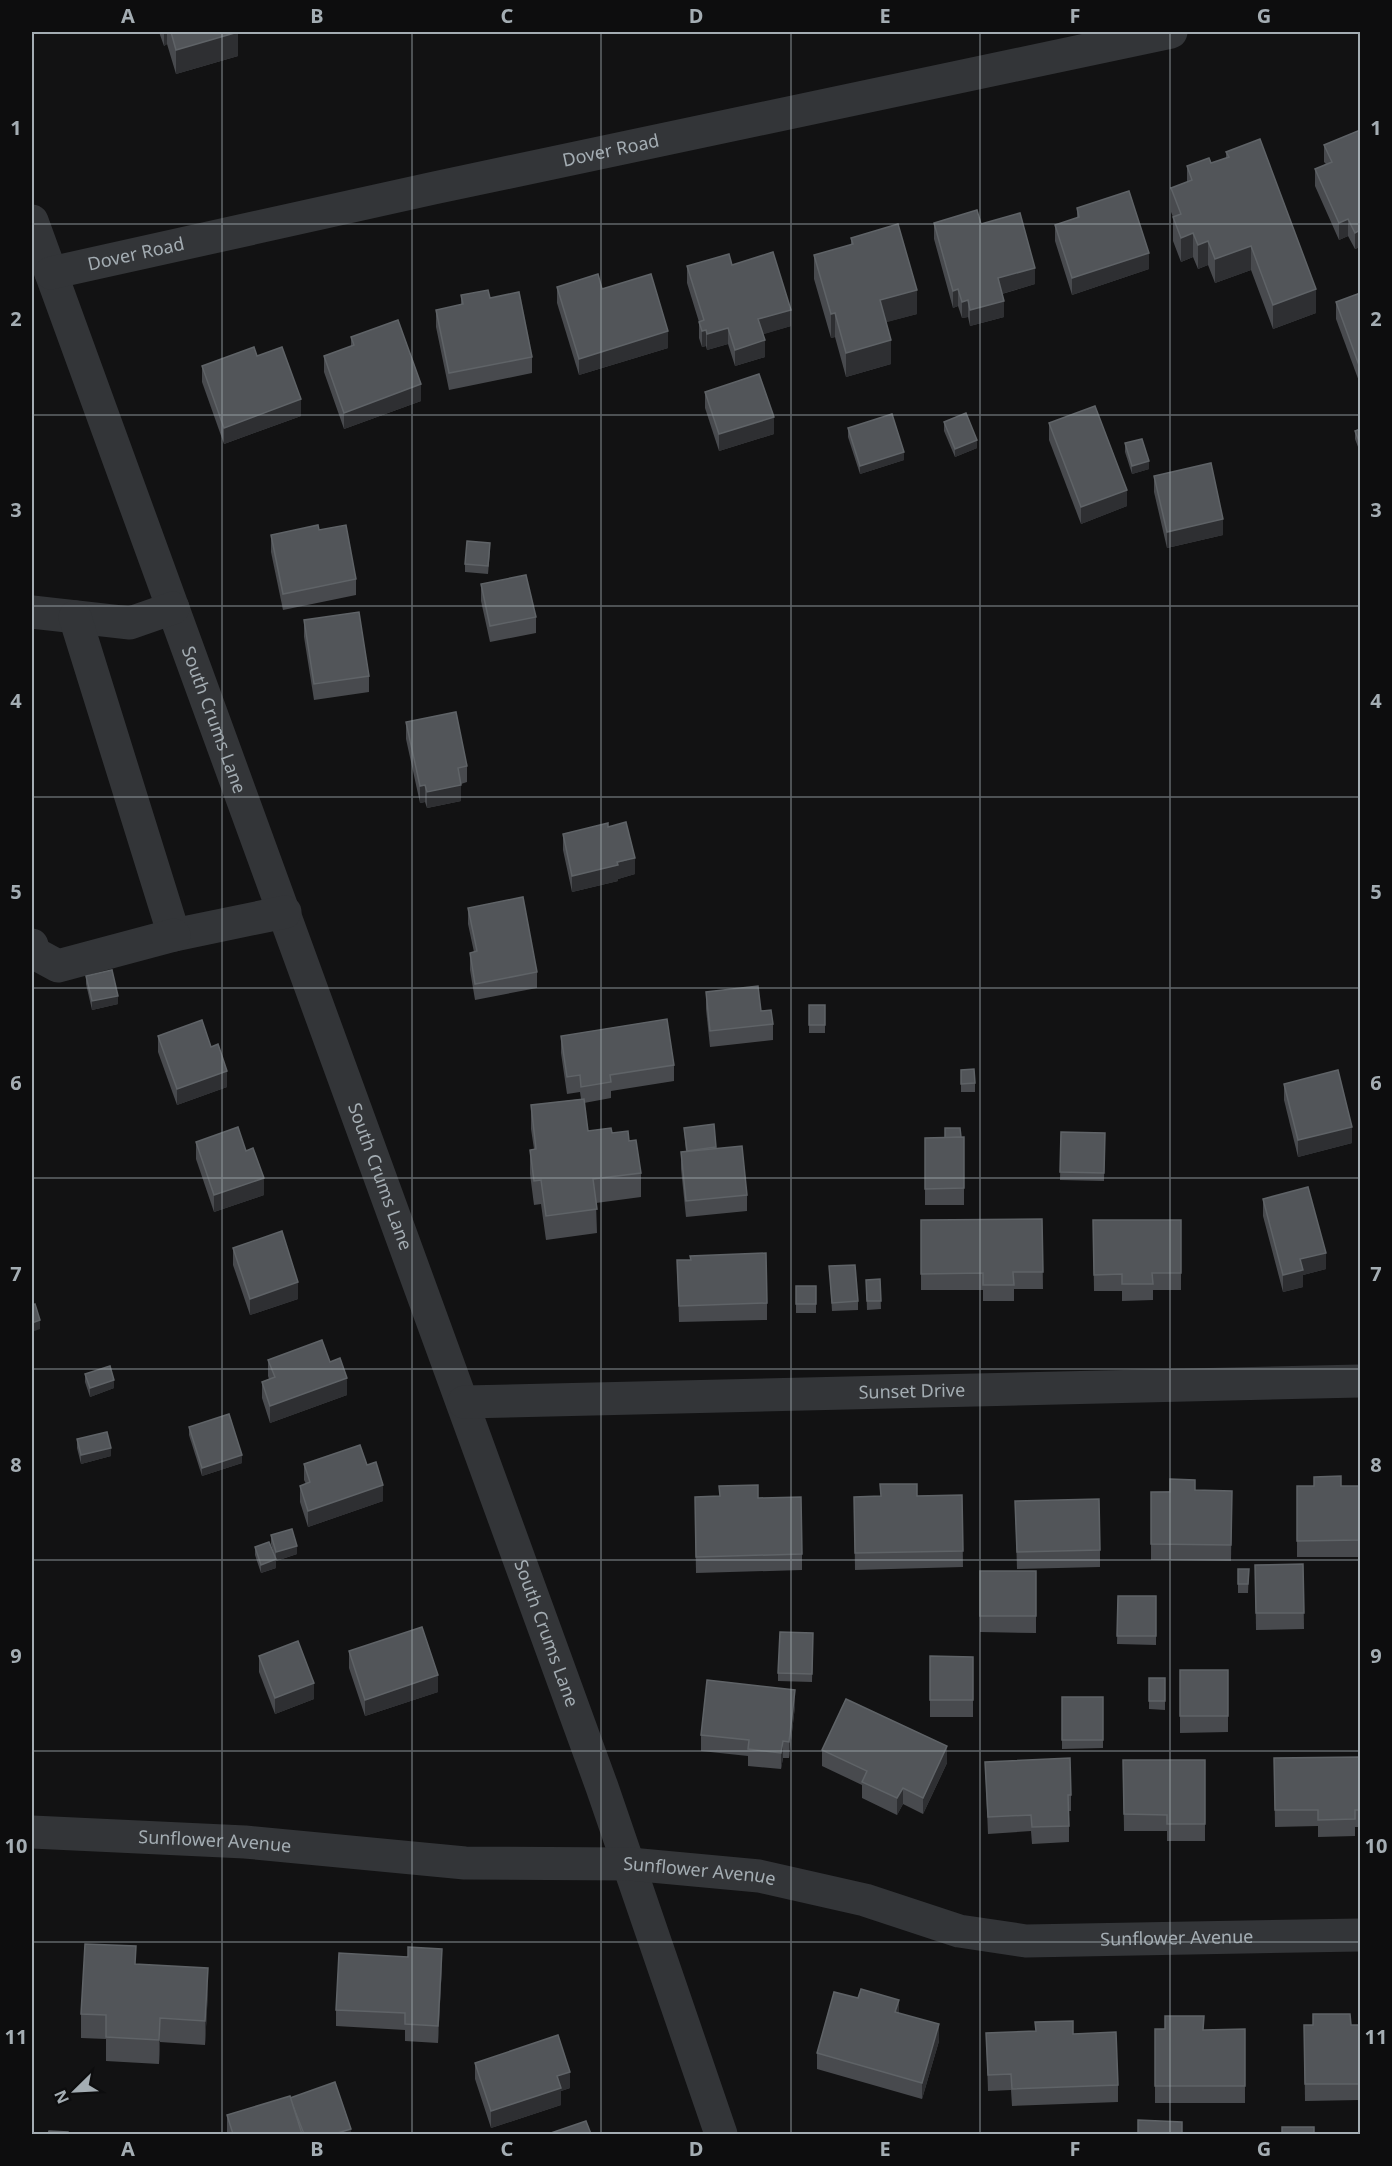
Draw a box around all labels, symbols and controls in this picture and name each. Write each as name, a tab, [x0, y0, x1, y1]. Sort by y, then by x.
text: A	[121, 2, 135, 29]
text: B	[310, 2, 324, 29]
text: C	[501, 2, 514, 29]
text: D	[689, 2, 703, 29]
text: E	[879, 2, 891, 29]
text: F	[1070, 2, 1080, 29]
text: G	[1257, 2, 1271, 29]
text: 1	[10, 114, 22, 141]
text: 1	[1370, 114, 1382, 141]
street label: Dover Road	[560, 128, 661, 172]
street label: Dover Road	[85, 231, 186, 276]
text: 2	[10, 305, 22, 332]
text: 2	[1370, 305, 1382, 332]
text: 3	[10, 496, 22, 523]
text: 3	[1370, 496, 1382, 523]
street label: South Crums Lane	[177, 643, 252, 797]
text: 4	[10, 687, 22, 714]
text: 4	[1370, 687, 1382, 714]
text: 5	[10, 878, 22, 905]
text: 5	[1370, 878, 1382, 905]
text: 6	[10, 1069, 22, 1096]
text: 6	[1370, 1069, 1382, 1096]
street label: South Crums Lane	[343, 1099, 419, 1253]
text: 7	[10, 1260, 22, 1287]
text: 7	[1370, 1260, 1382, 1287]
street label: Sunset Drive	[858, 1377, 965, 1404]
text: 8	[10, 1451, 22, 1478]
text: 8	[1370, 1451, 1382, 1478]
street label: South Crums Lane	[509, 1556, 585, 1710]
text: 9	[10, 1642, 22, 1669]
text: 9	[1370, 1642, 1382, 1669]
street label: Sunflower Avenue	[138, 1824, 292, 1857]
text: 10	[5, 1832, 27, 1859]
text: 10	[1365, 1832, 1387, 1859]
street label: Sunflower Avenue	[623, 1851, 778, 1890]
street label: Sunflower Avenue	[1100, 1924, 1254, 1951]
text: 11	[5, 2023, 27, 2050]
text: 11	[1365, 2023, 1387, 2050]
north arrow	[45, 2061, 105, 2121]
text: N	[49, 2087, 74, 2108]
text: A	[121, 2135, 135, 2162]
text: B	[310, 2135, 324, 2162]
text: C	[501, 2135, 514, 2162]
text: D	[689, 2135, 703, 2162]
text: E	[879, 2135, 891, 2162]
text: F	[1070, 2135, 1080, 2162]
text: G	[1257, 2135, 1271, 2162]

